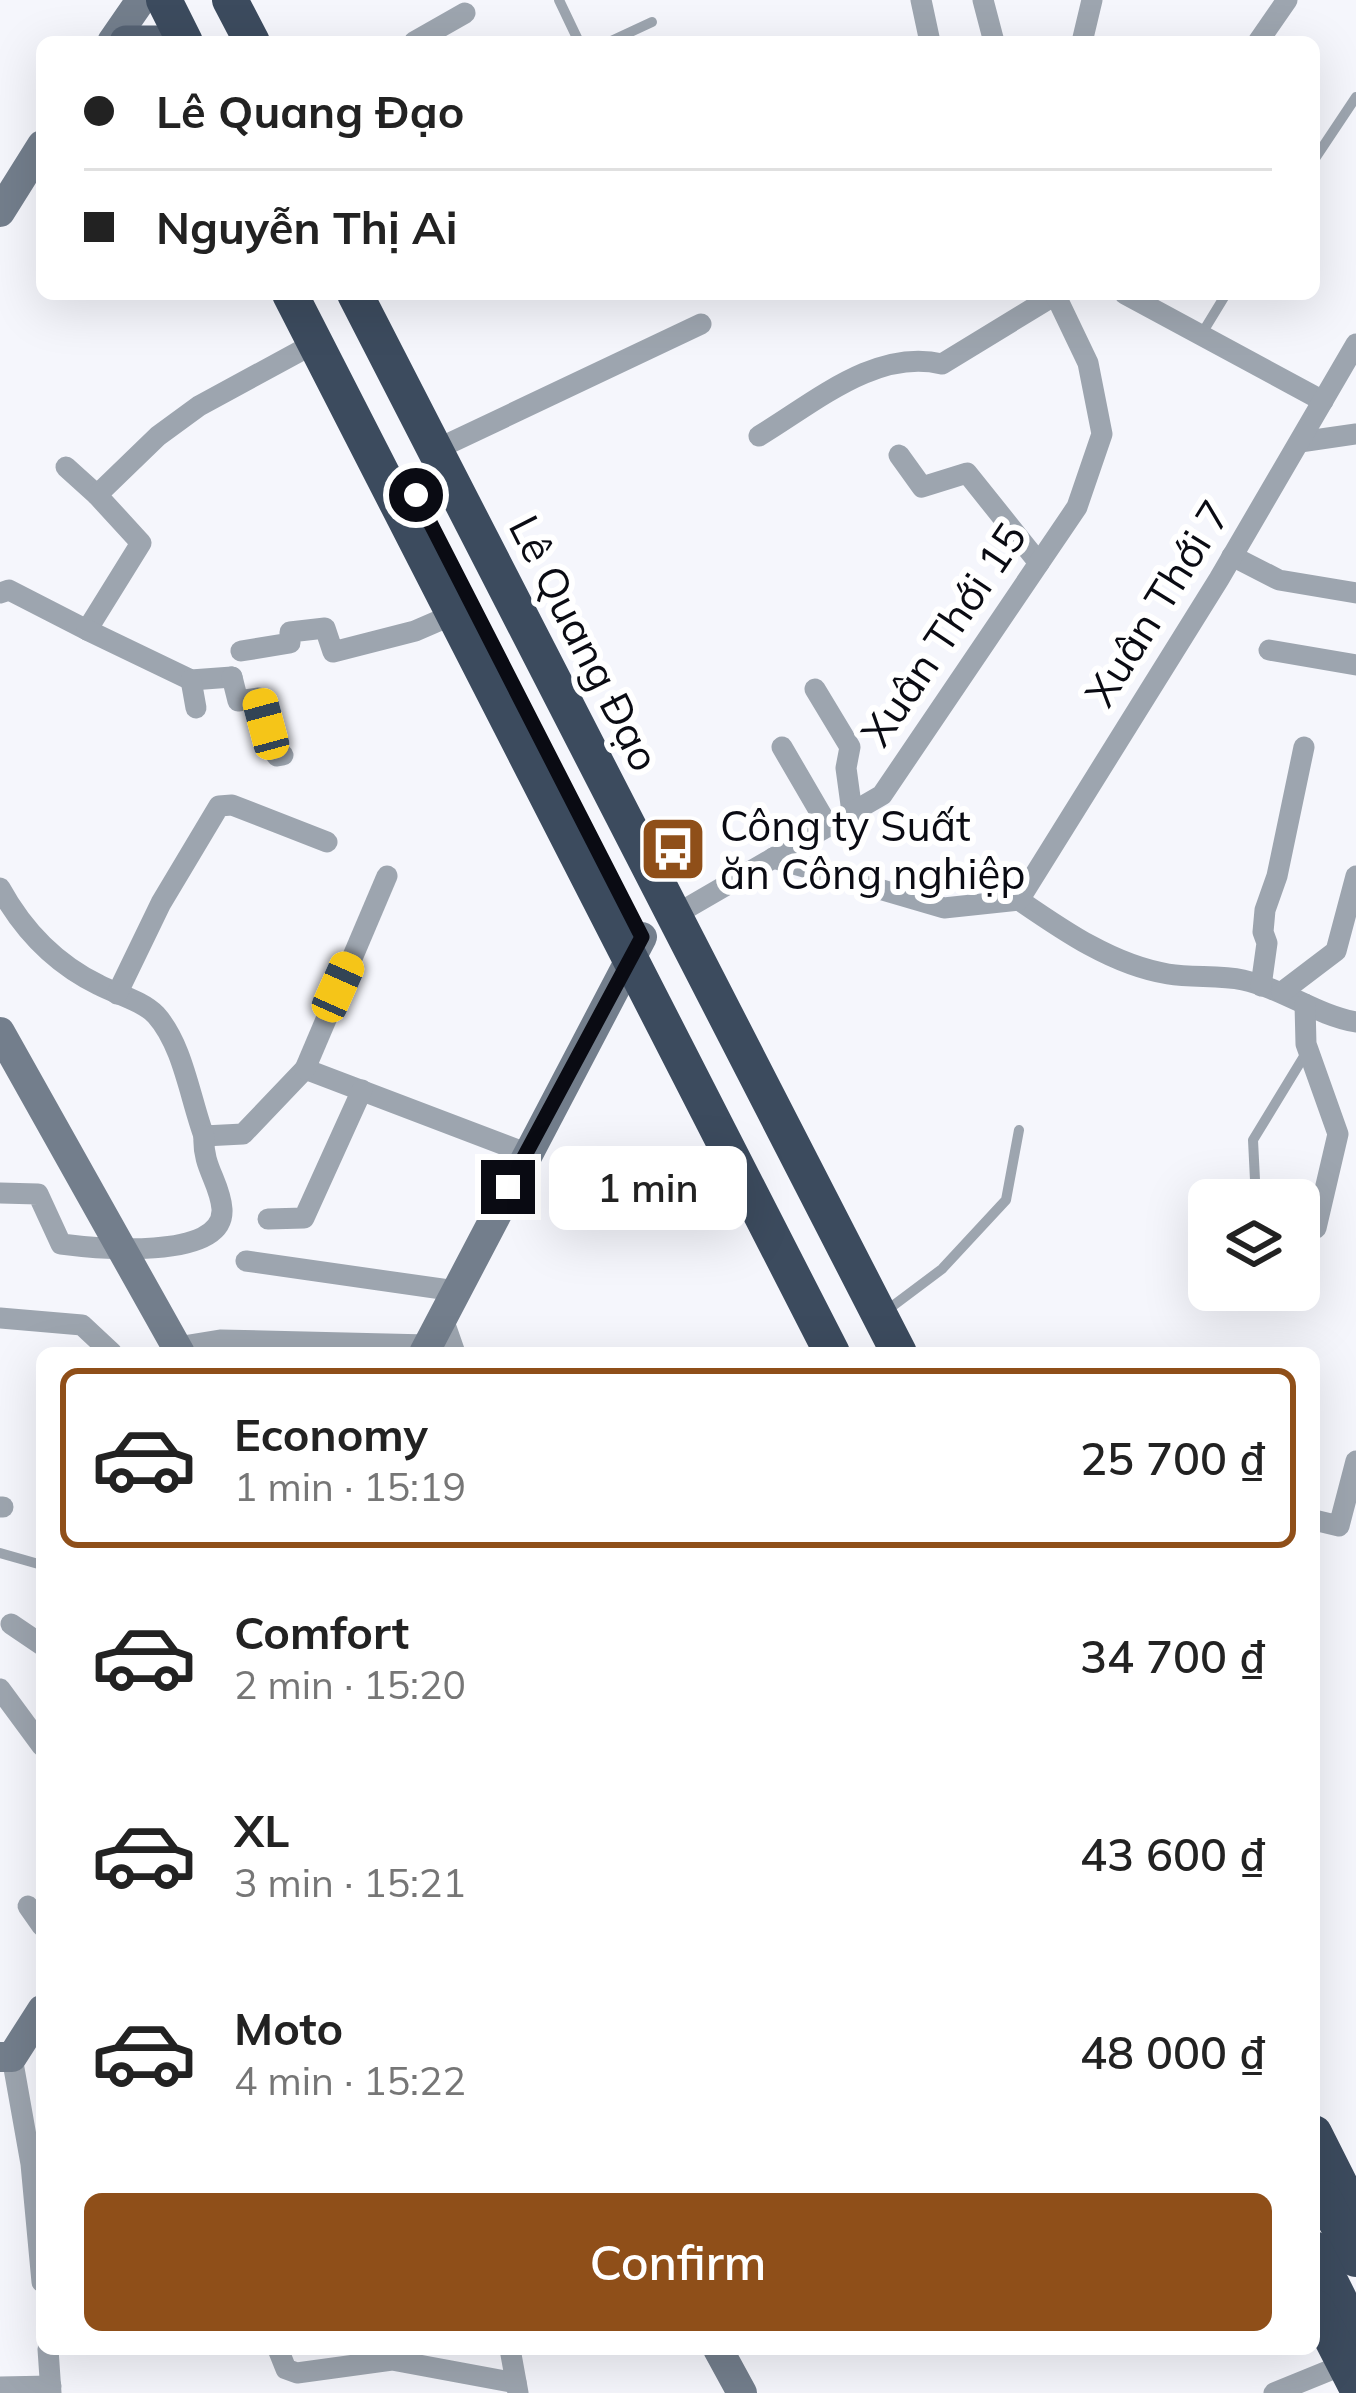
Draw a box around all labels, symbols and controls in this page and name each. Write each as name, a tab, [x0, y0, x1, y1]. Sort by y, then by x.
text: Lê Quang Đạo	[156, 83, 464, 139]
text: Nguyễn Thị Ai	[156, 199, 457, 255]
route start	[389, 468, 443, 522]
street label: Xuân Thới 7	[1073, 490, 1241, 716]
street label: Lê Quang Đạo	[498, 506, 672, 780]
street label: Xuân Thới 15	[849, 512, 1037, 756]
car	[239, 685, 293, 763]
place label: Công ty Suất ăn Công nghiệp	[720, 799, 1026, 900]
bus stop icon: Công ty Suất ăn Công nghiệp	[638, 814, 708, 884]
car	[307, 947, 369, 1027]
callout: 1 min	[550, 1145, 748, 1229]
route end	[481, 1160, 535, 1214]
text: 1 min	[597, 1163, 699, 1212]
map controls	[1188, 1179, 1320, 1311]
button: layers	[1188, 1179, 1320, 1311]
icon: car	[90, 1404, 198, 1512]
text: Economy	[234, 1406, 428, 1462]
text: 25 700 ₫	[1080, 1430, 1266, 1486]
text: 1 min · 15:19	[234, 1462, 466, 1511]
icon: car	[90, 1602, 198, 1710]
text: Comfort	[234, 1604, 409, 1660]
text: 34 700 ₫	[1080, 1628, 1266, 1684]
text: 2 min · 15:20	[234, 1660, 466, 1709]
icon: car	[90, 1800, 198, 1908]
text: XL	[234, 1802, 289, 1858]
text: 43 600 ₫	[1080, 1826, 1266, 1882]
text: 3 min · 15:21	[234, 1858, 466, 1907]
icon: car	[90, 1998, 198, 2106]
text: Moto	[234, 2000, 343, 2056]
text: 48 000 ₫	[1080, 2024, 1266, 2080]
text: 4 min · 15:22	[234, 2056, 466, 2105]
button: Confirm	[84, 2193, 1272, 2331]

